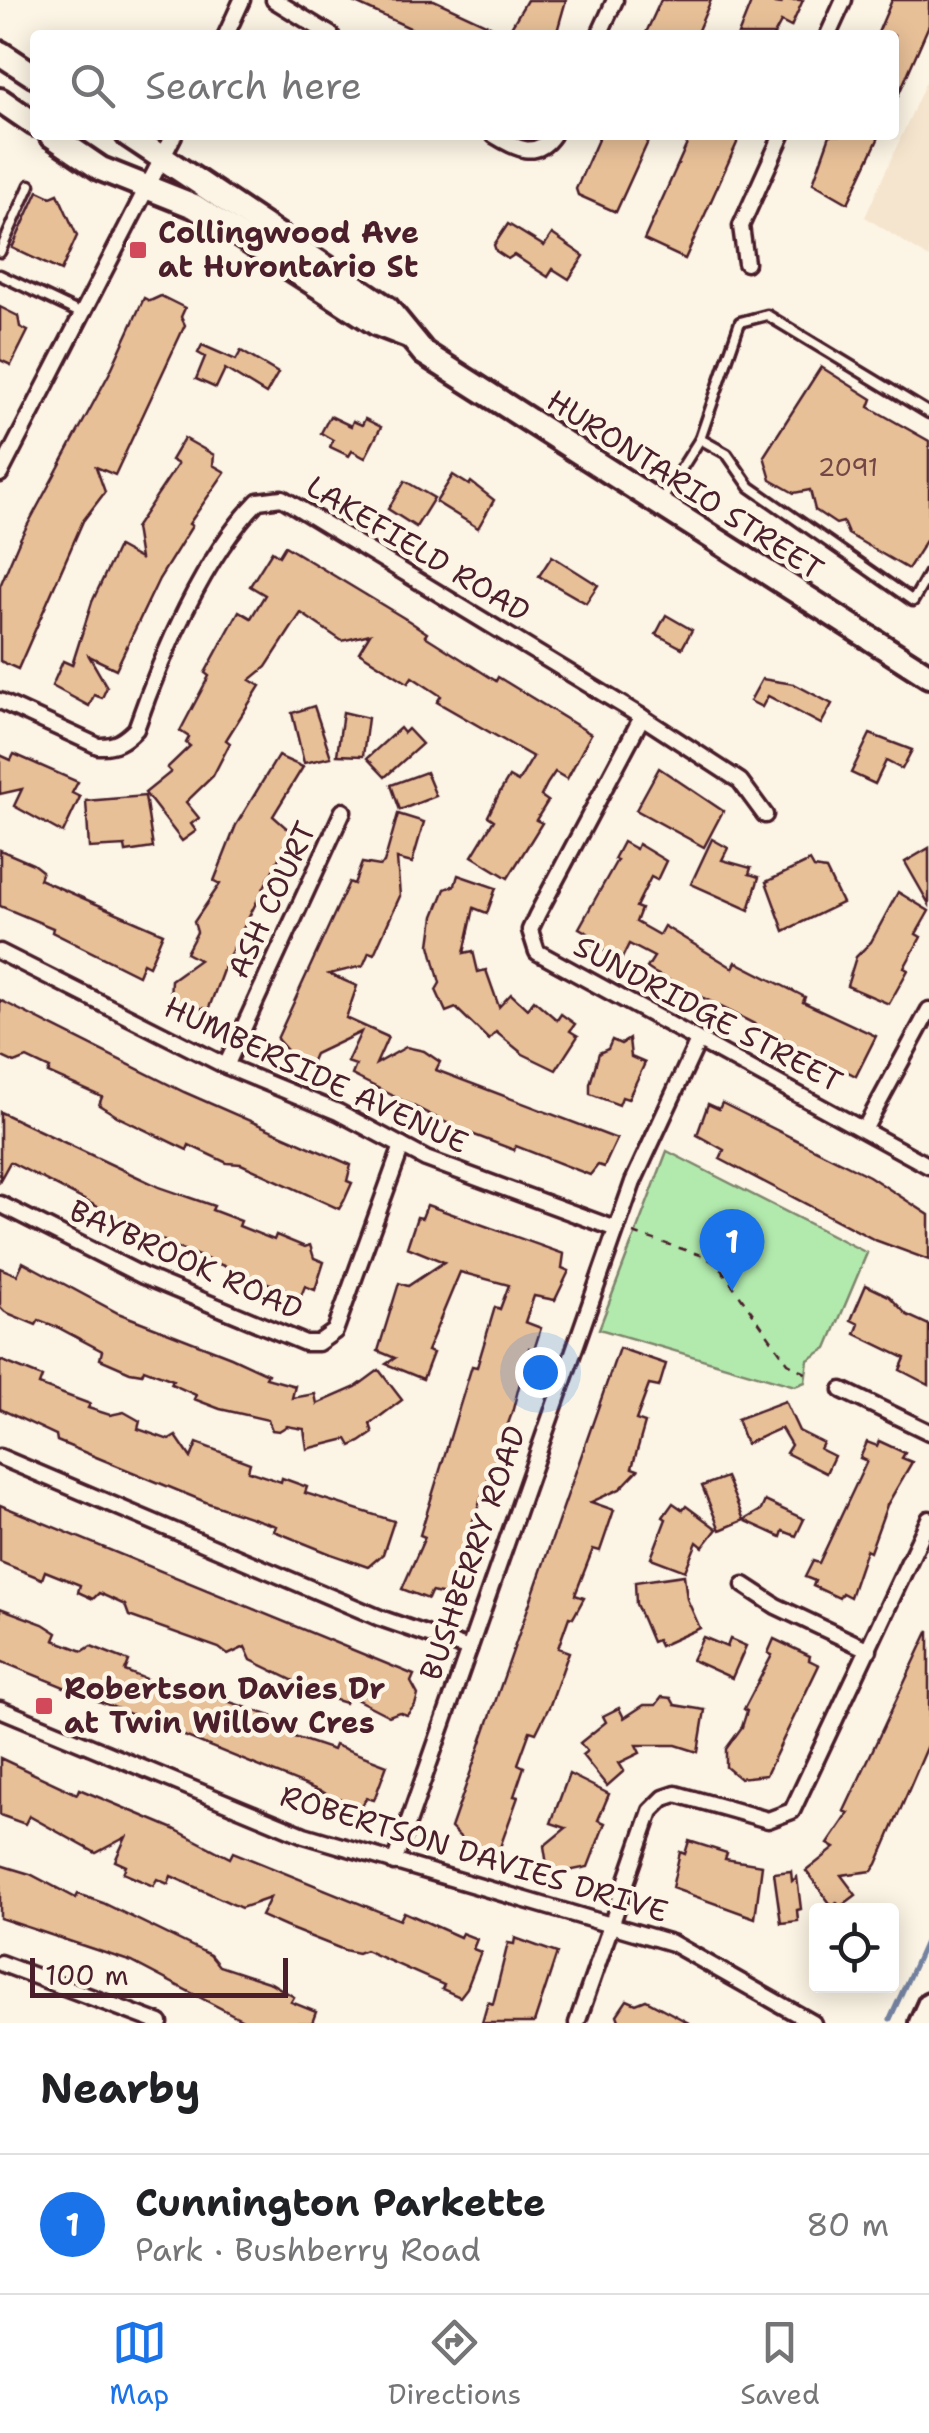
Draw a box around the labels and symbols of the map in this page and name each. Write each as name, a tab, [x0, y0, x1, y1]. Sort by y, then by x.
place label: Collingwood Ave at Hurontario St	[158, 212, 419, 287]
marker: Collingwood Ave at Hurontario St	[127, 239, 149, 261]
street label: HURONTARIO STREET	[539, 380, 831, 589]
house number: 2091	[818, 450, 878, 484]
street label: LAKEFIELD ROAD	[299, 466, 538, 632]
street label: ASH COURT	[217, 815, 326, 985]
street label: SUNDRIDGE STREET	[567, 925, 850, 1102]
street label: HUMBERSIDE AVENUE	[158, 986, 475, 1163]
street label: BAYBROOK ROAD	[63, 1190, 309, 1329]
pin: 1	[700, 1208, 764, 1291]
your location	[515, 1347, 566, 1398]
street label: BUSHBERRY ROAD	[410, 1420, 535, 1685]
place label: Robertson Davies Dr at Twin Willow Cres	[64, 1668, 385, 1743]
marker: Robertson Davies Dr at Twin Willow Cres	[33, 1695, 55, 1717]
street label: ROBERTSON DAVIES DRIVE	[275, 1775, 673, 1932]
scale bar	[30, 1953, 288, 1998]

